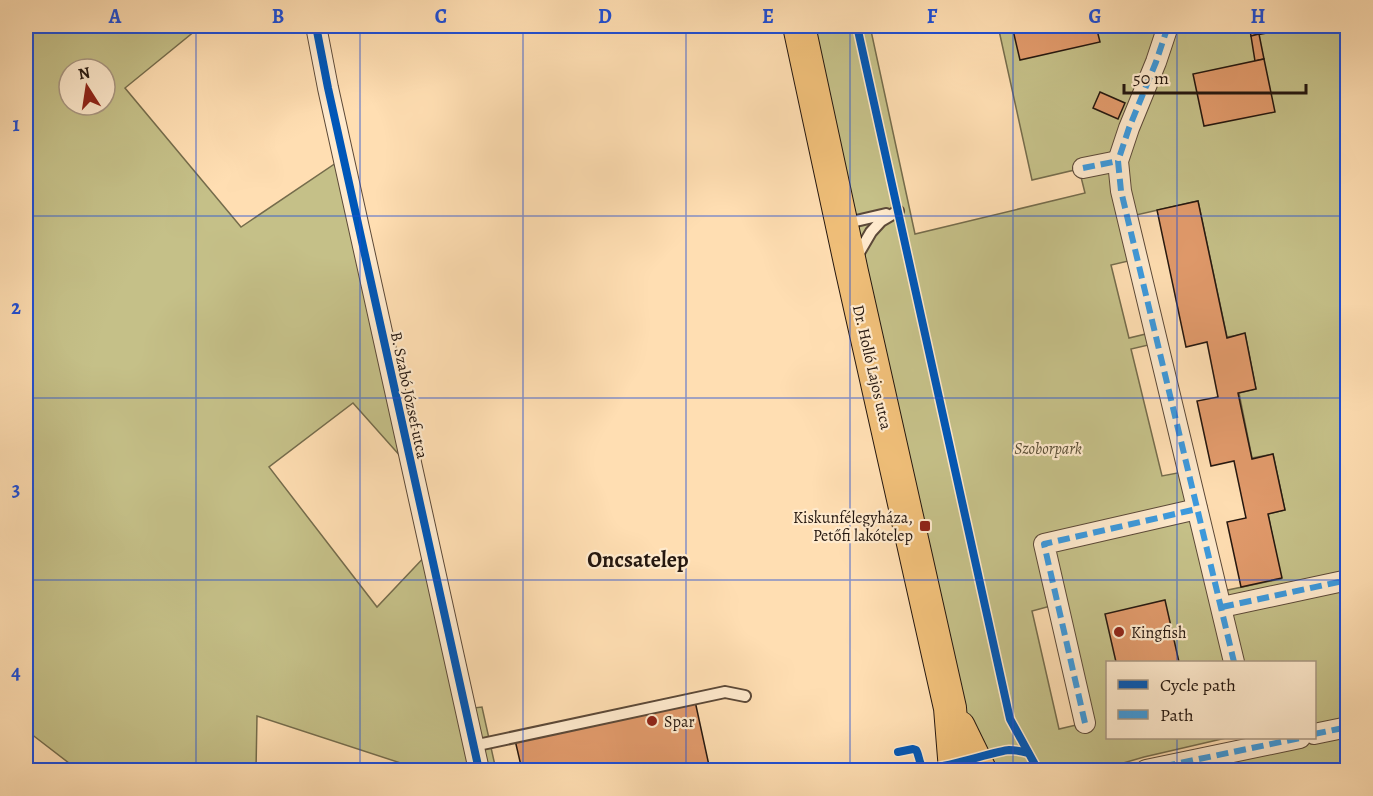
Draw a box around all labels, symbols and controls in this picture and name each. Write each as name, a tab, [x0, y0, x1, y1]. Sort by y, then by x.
text: A	[108, 3, 122, 30]
text: B	[272, 3, 284, 30]
text: C	[435, 3, 447, 30]
text: D	[598, 3, 612, 30]
text: E	[762, 3, 774, 30]
text: F	[927, 3, 938, 30]
text: G	[1088, 3, 1102, 30]
text: H	[1251, 3, 1266, 30]
north arrow	[57, 57, 117, 117]
scale bar	[1124, 57, 1306, 95]
text: N	[76, 61, 92, 85]
text: 50 m	[1133, 66, 1169, 90]
text: 1	[12, 111, 20, 138]
text: 2	[11, 294, 21, 321]
street label: Dr. Holló Lajos utca	[847, 303, 897, 432]
street label: B. Szabó József utca	[385, 330, 433, 461]
park label: Szoborpark	[1014, 438, 1082, 460]
text: 3	[12, 476, 20, 503]
place label: Kiskunfélegyháza, Petőfi lakótelep	[793, 507, 913, 547]
marker: Kiskunfélegyháza, Petőfi lakótelep	[918, 519, 932, 533]
district label: Oncsatelep	[587, 545, 689, 575]
place label: Kingfish	[1131, 622, 1187, 644]
marker: Kingfish	[1112, 625, 1126, 639]
text: 4	[11, 659, 21, 686]
legend	[1106, 661, 1316, 739]
text: Cycle path	[1160, 673, 1236, 697]
text: Path	[1160, 703, 1194, 727]
place label: Spar	[664, 711, 695, 733]
marker: Spar	[645, 714, 659, 728]

